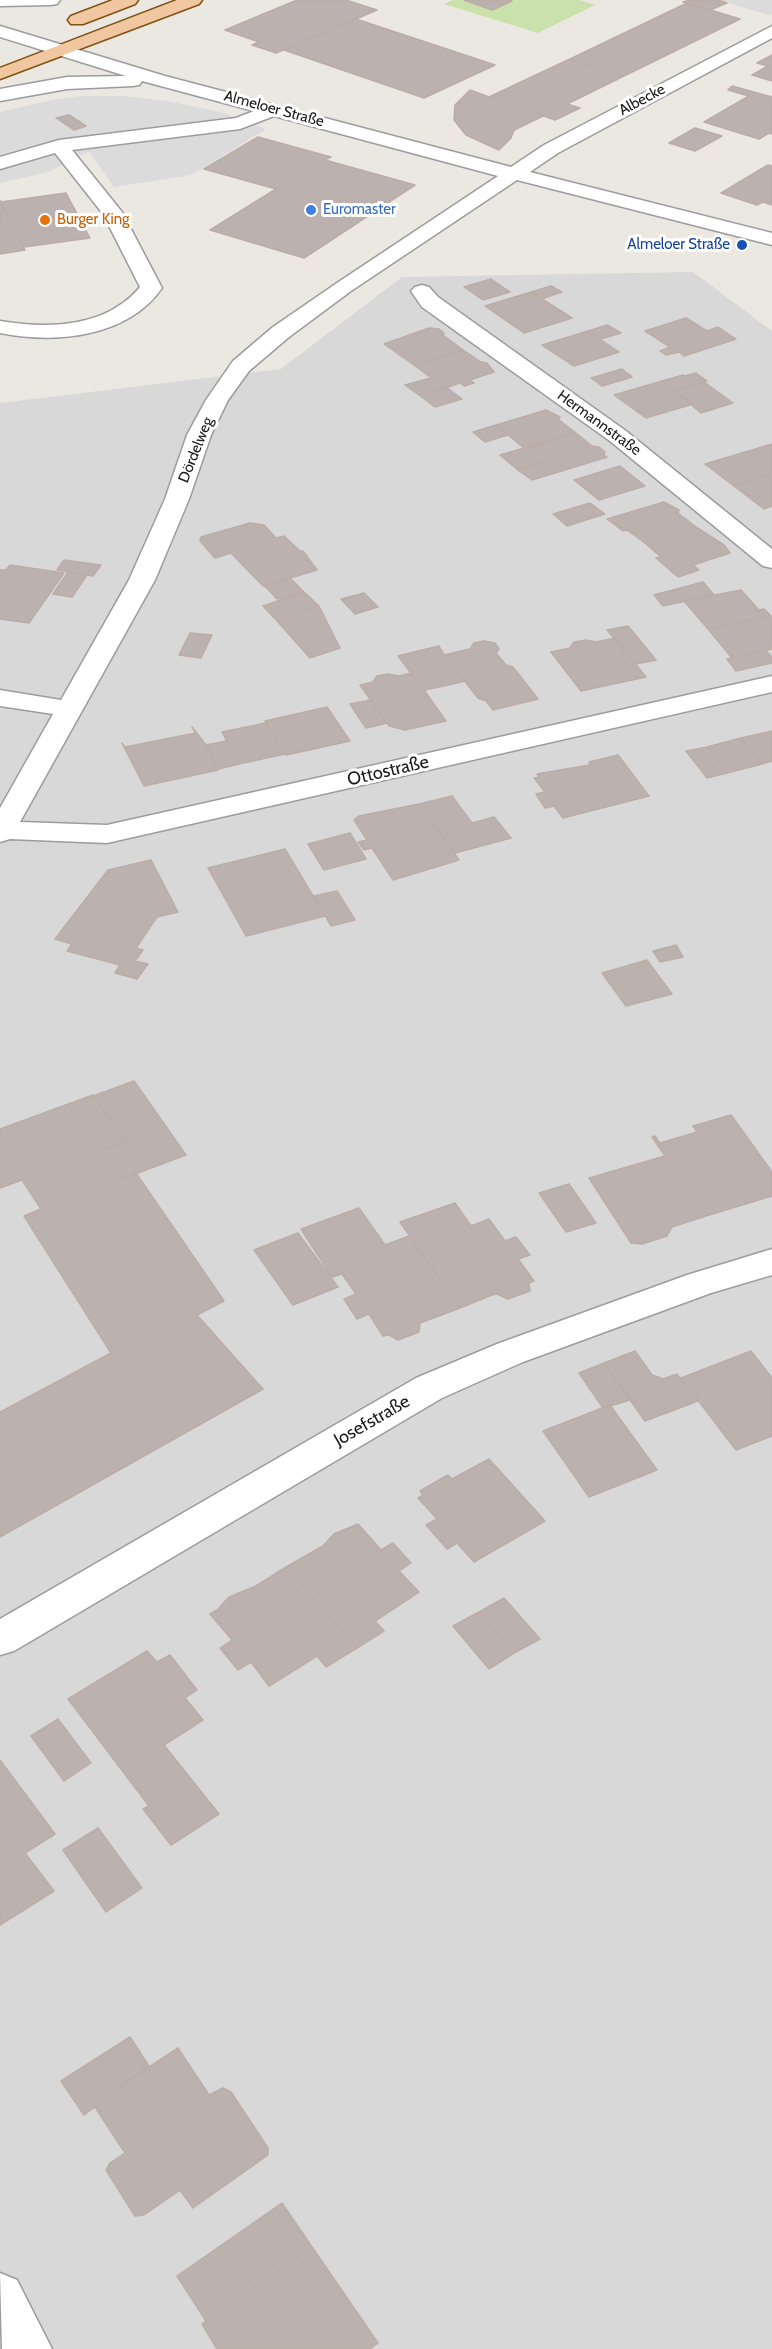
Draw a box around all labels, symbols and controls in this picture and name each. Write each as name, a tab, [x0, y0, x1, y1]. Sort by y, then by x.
street label: Albecke	[616, 80, 668, 120]
street label: Almeloer Straße	[222, 87, 326, 131]
place label: Euromaster	[323, 201, 396, 219]
marker: Euromaster	[304, 203, 318, 217]
place label: Burger King	[57, 211, 130, 229]
marker: Burger King	[38, 213, 52, 227]
place label: Almeloer Straße	[627, 236, 730, 254]
marker: Almeloer Straße	[735, 238, 749, 252]
street label: Hermannstraße	[554, 387, 644, 459]
street label: Dördelweg	[175, 415, 217, 485]
street label: Ottostraße	[345, 751, 431, 791]
street label: Josefstraße	[330, 1391, 414, 1451]

